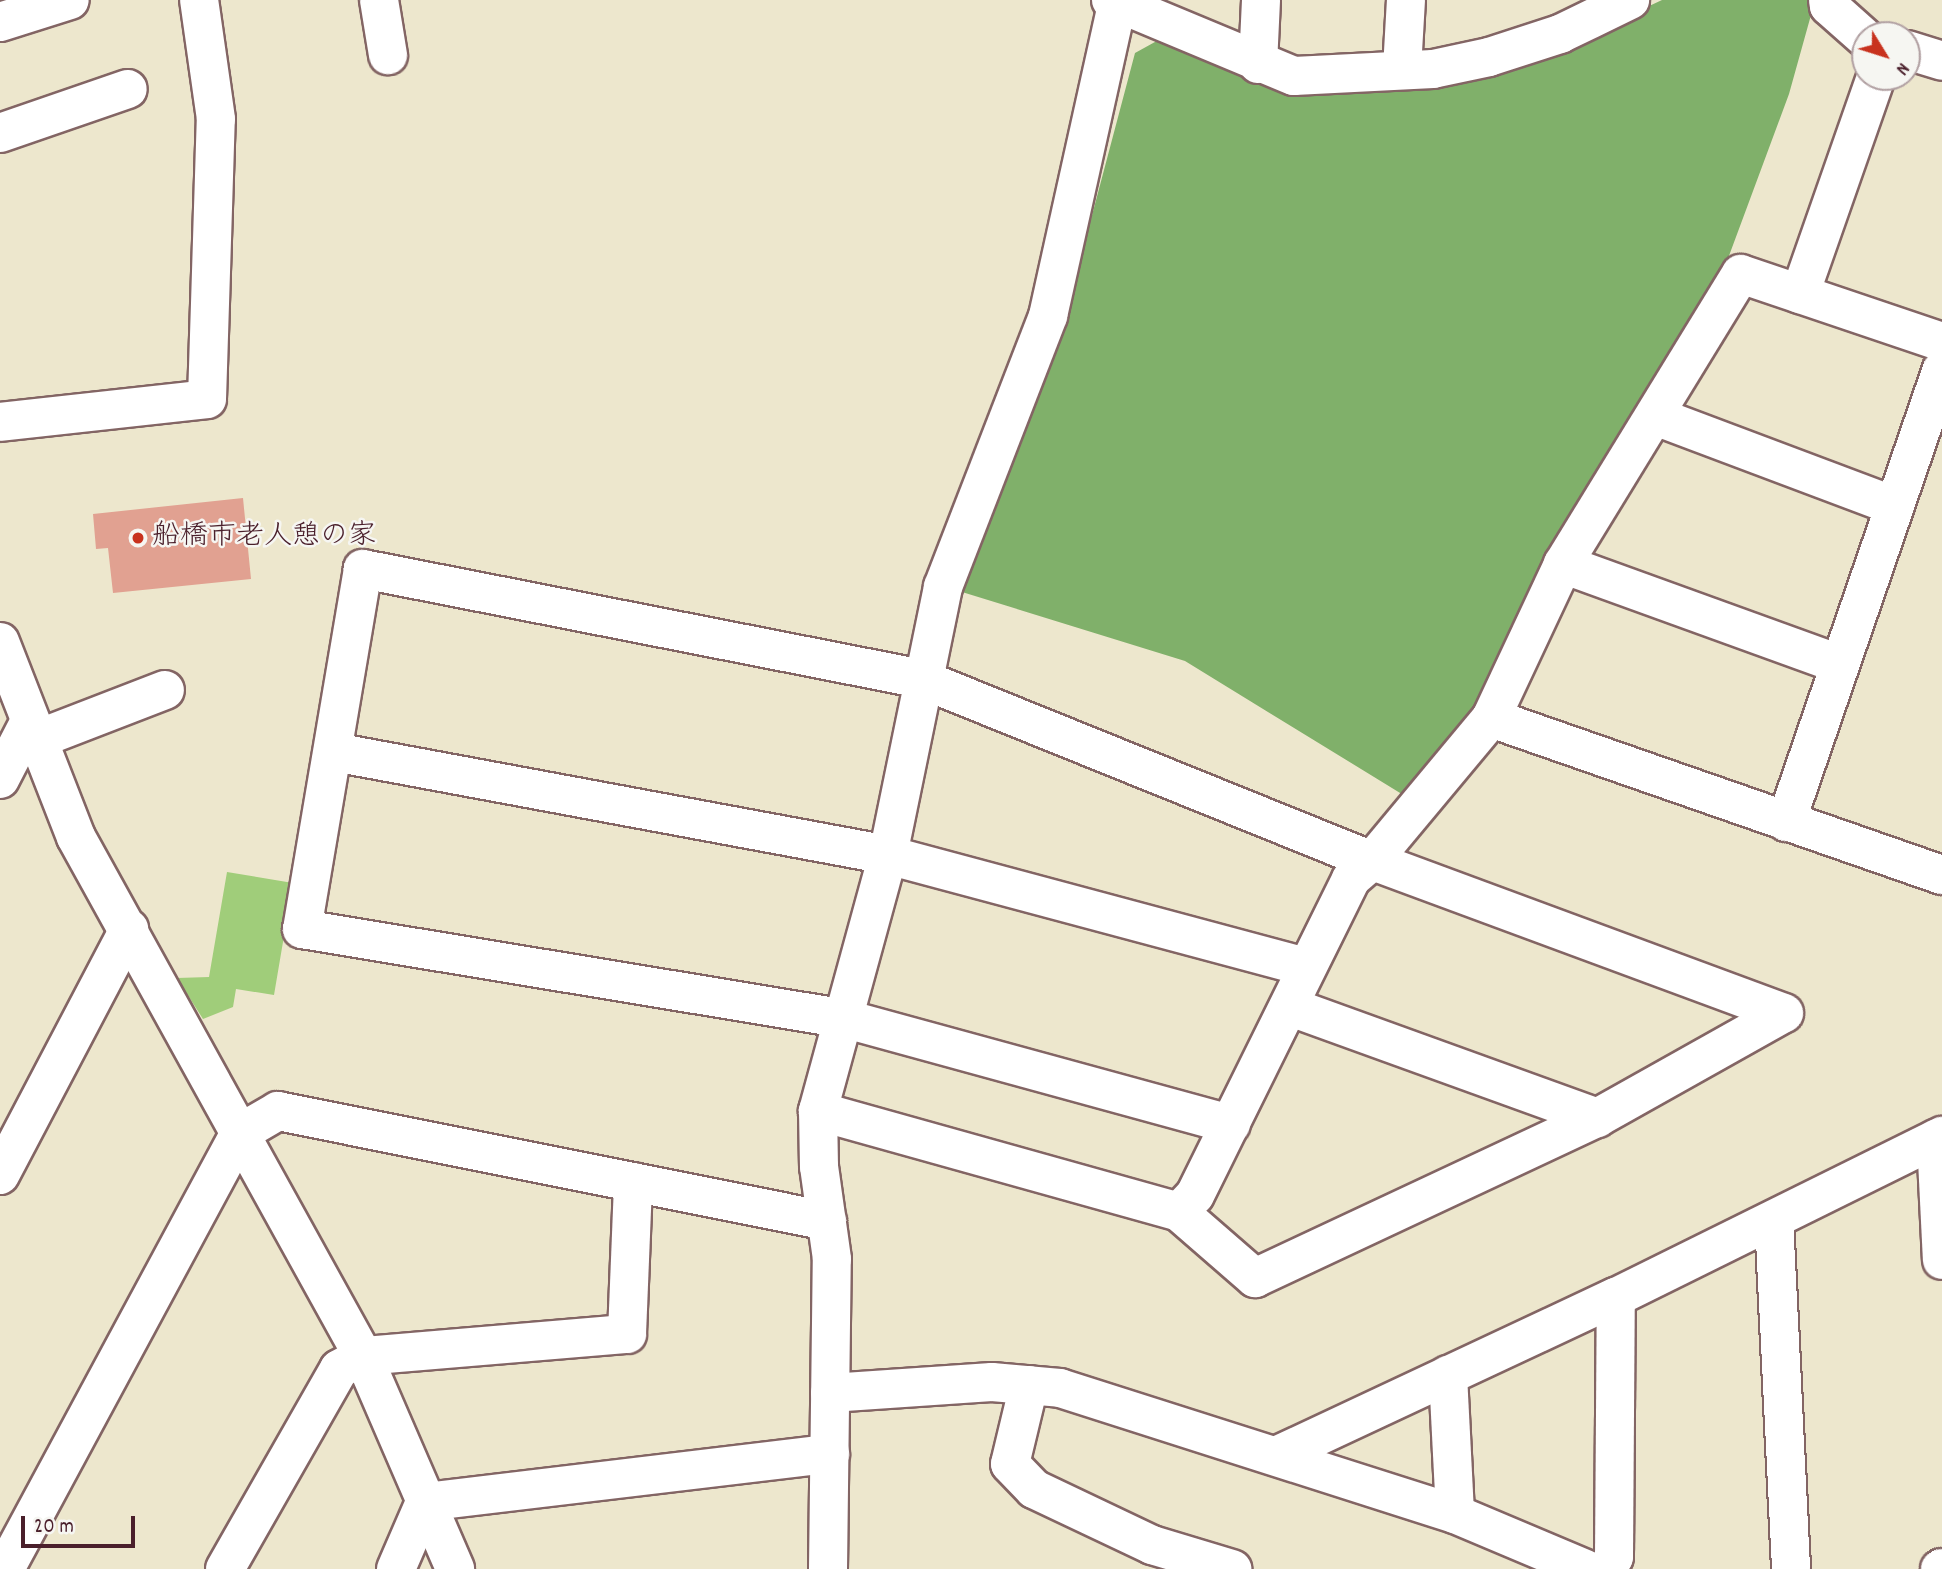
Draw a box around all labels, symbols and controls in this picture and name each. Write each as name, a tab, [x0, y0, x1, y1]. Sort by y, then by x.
north arrow	[1851, 21, 1921, 91]
text: N	[1888, 56, 1915, 80]
place label: 船橋市老人憩の家	[152, 521, 376, 555]
marker: 船橋市老人憩の家	[130, 530, 146, 546]
scale bar	[24, 1502, 138, 1546]
text: 20 m	[34, 1513, 74, 1543]

